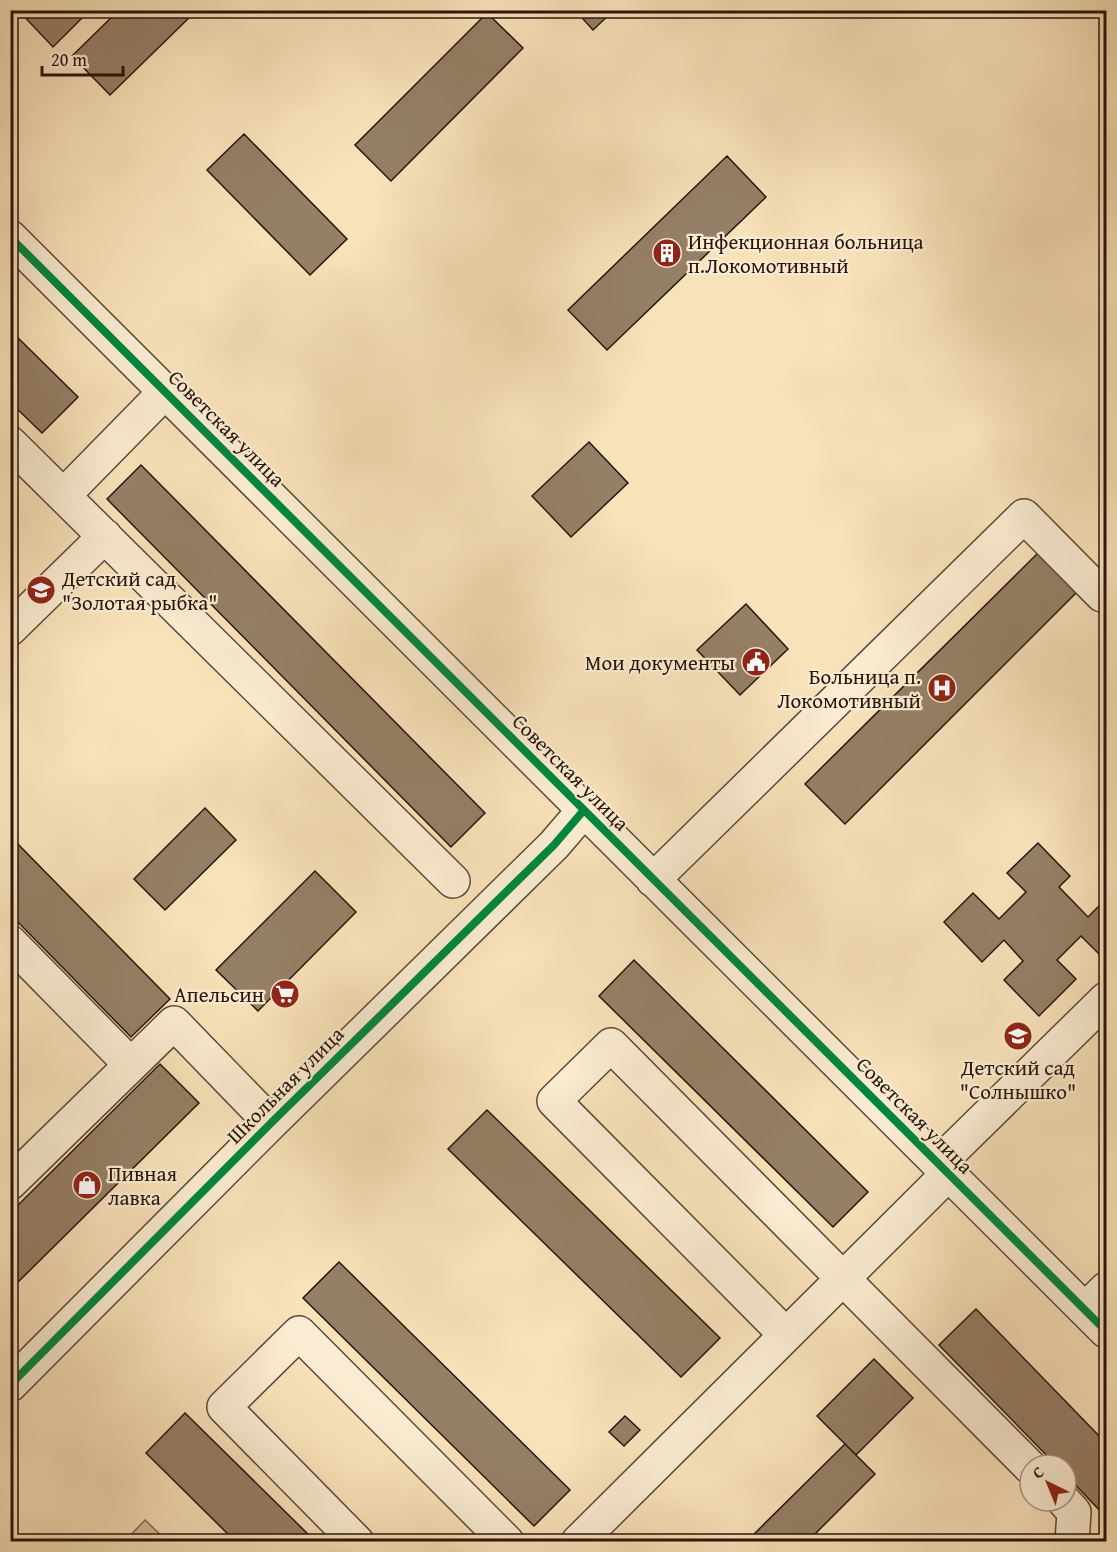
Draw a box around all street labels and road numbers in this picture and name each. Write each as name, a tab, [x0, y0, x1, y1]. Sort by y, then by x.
street label: Советская улица	[161, 362, 293, 494]
street label: Советская улица	[505, 706, 637, 838]
street label: Школьная улица	[219, 1019, 351, 1151]
street label: Советская улица	[849, 1049, 981, 1181]

